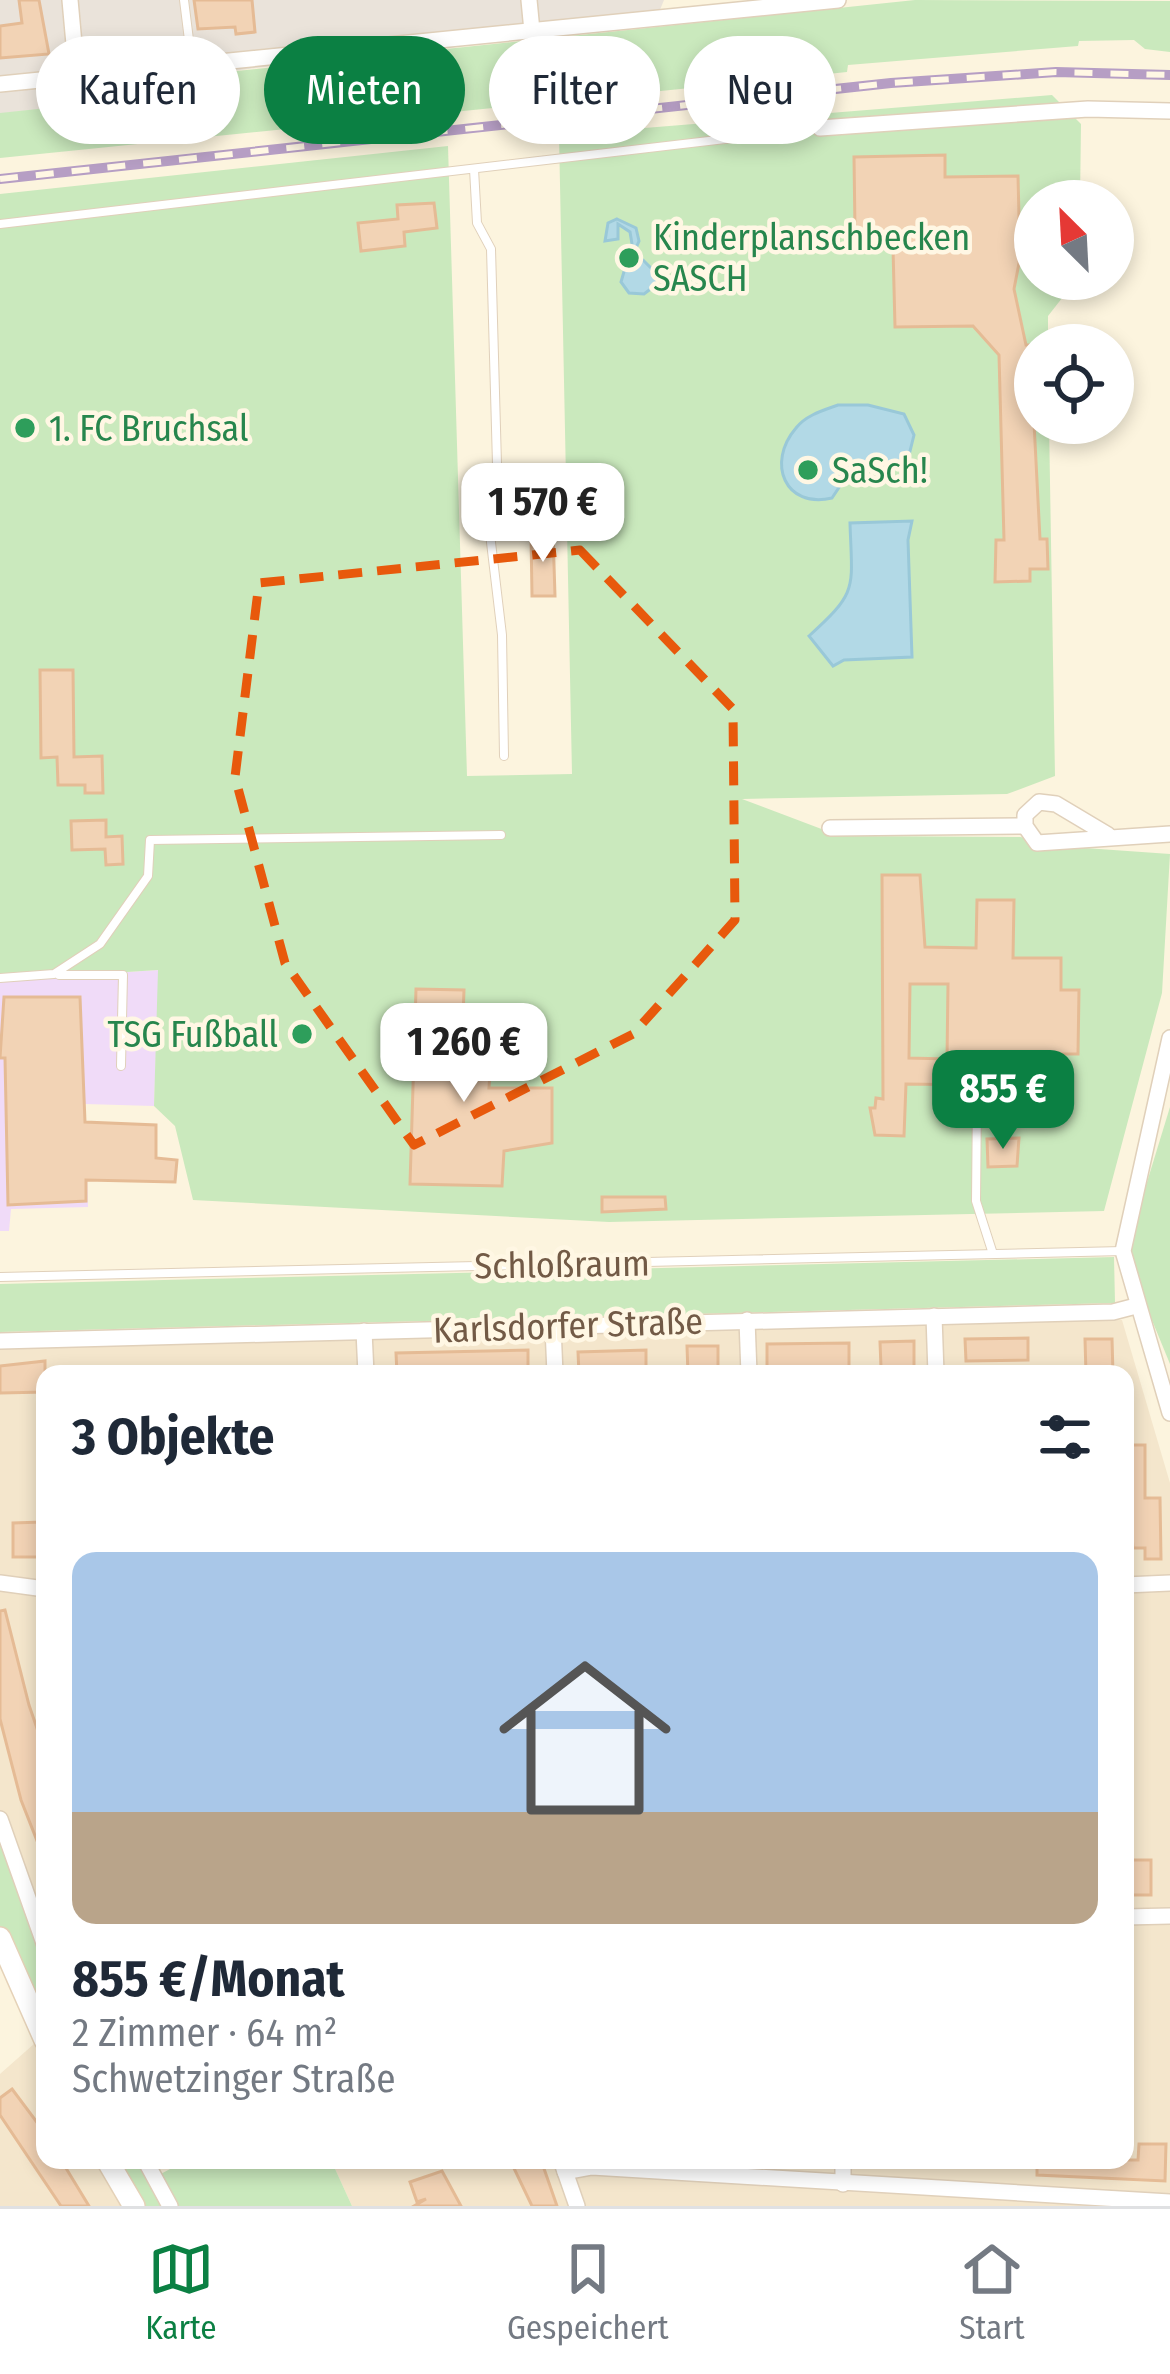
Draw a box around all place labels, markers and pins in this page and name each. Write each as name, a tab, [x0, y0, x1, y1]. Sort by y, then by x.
place label: Kinderplanschbecken SASCH	[653, 216, 970, 301]
marker: Kinderplanschbecken SASCH	[616, 245, 642, 271]
place label: 1. FC Bruchsal	[49, 407, 248, 451]
marker: 1. FC Bruchsal	[12, 415, 38, 441]
place label: SaSch!	[832, 449, 928, 493]
marker: SaSch!	[795, 457, 821, 483]
pin: 1 570 €	[432, 463, 654, 565]
pin: 1 260 €	[353, 1003, 575, 1105]
place label: TSG Fußball	[107, 1013, 278, 1057]
marker: TSG Fußball	[289, 1021, 315, 1047]
pin: 855 €	[919, 1050, 1087, 1152]

